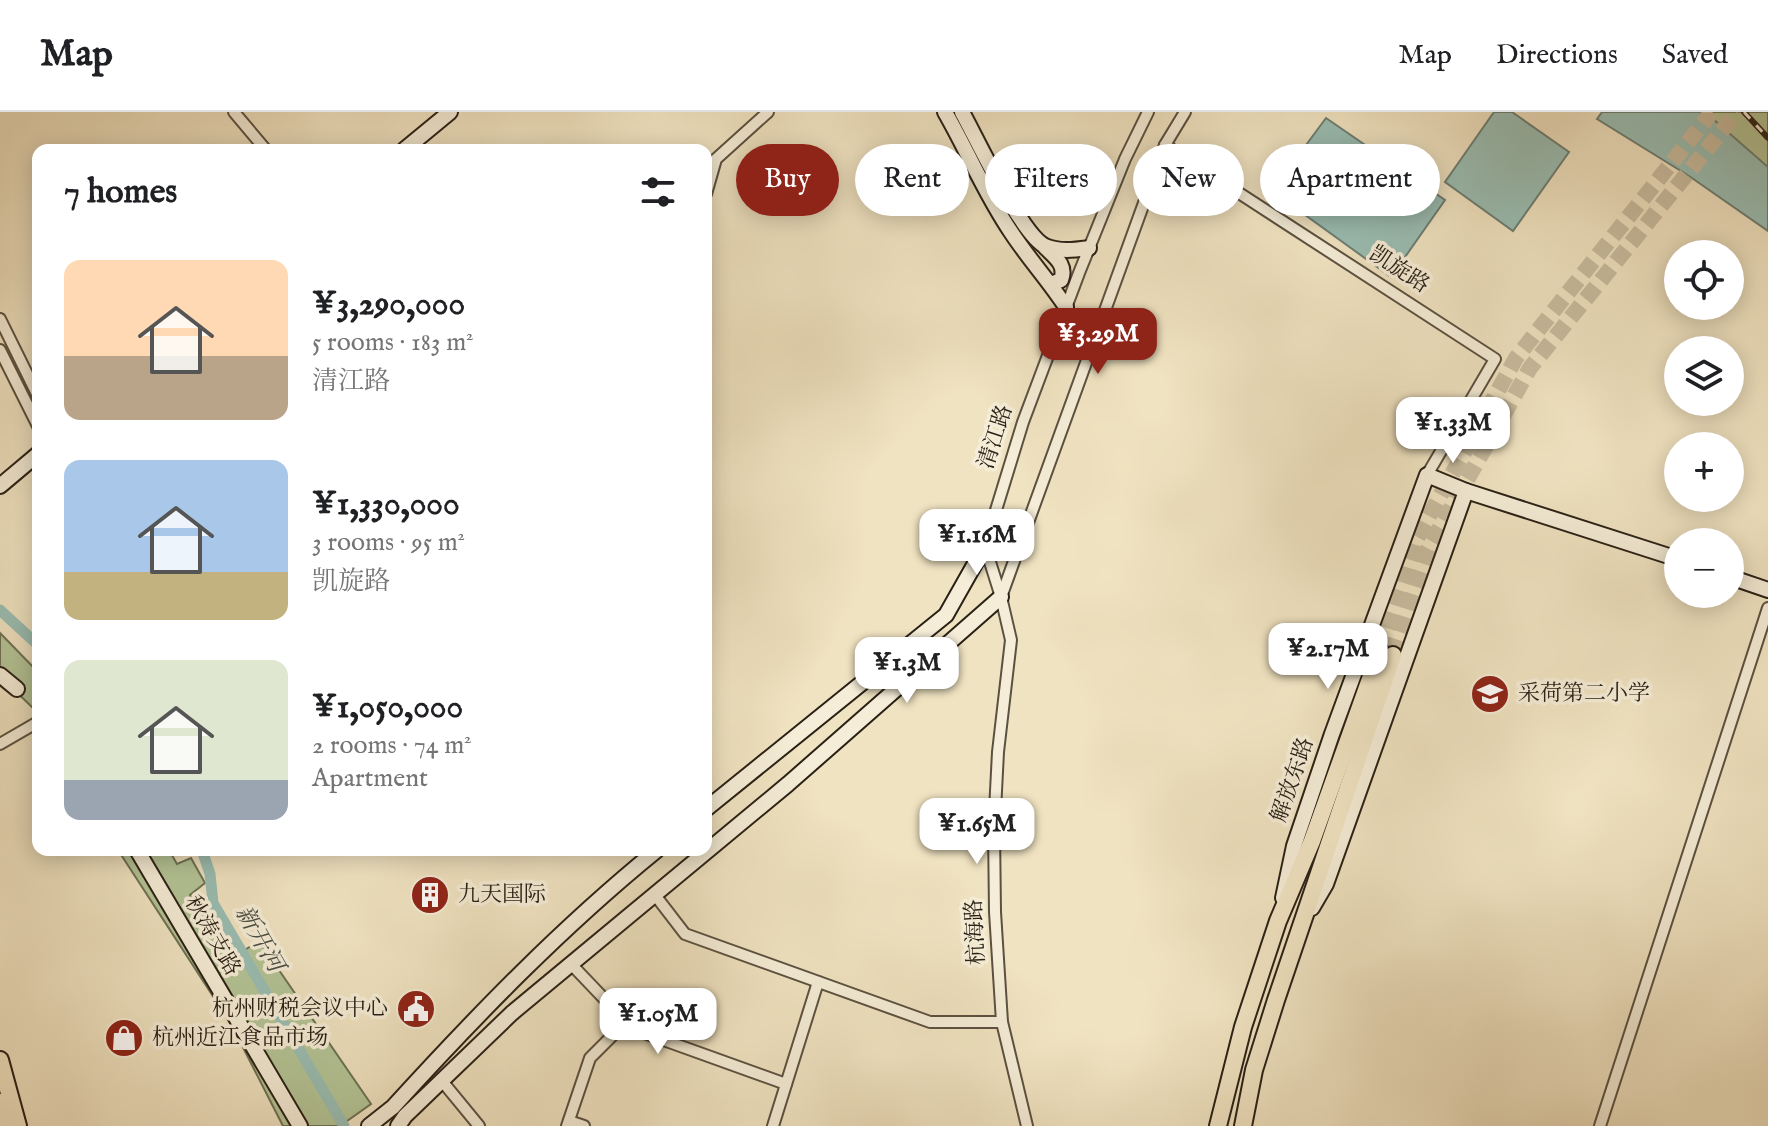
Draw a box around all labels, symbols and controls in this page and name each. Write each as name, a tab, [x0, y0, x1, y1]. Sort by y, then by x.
text: Map	[40, 31, 113, 79]
text: Map	[1398, 38, 1452, 73]
text: Directions	[1496, 38, 1618, 73]
text: Saved	[1662, 38, 1728, 73]
chip: Buy	[736, 144, 839, 216]
chip: Rent	[855, 144, 969, 216]
chip: Filters	[985, 144, 1117, 216]
chip: New	[1133, 144, 1244, 216]
chip: Apartment	[1260, 144, 1440, 216]
icon: filters	[636, 170, 680, 214]
text: 7 homes	[64, 171, 177, 214]
street label: 凯旋路	[1364, 240, 1434, 300]
map controls	[1664, 240, 1744, 608]
button: locate	[1664, 240, 1744, 320]
text: ¥3,290,000	[312, 283, 465, 326]
icon: home	[128, 292, 224, 388]
pin: ¥3.29M	[1033, 308, 1163, 376]
text: ¥3.29M	[1057, 317, 1139, 350]
text: 5 rooms · 183 m²	[312, 326, 474, 359]
button: layers	[1664, 336, 1744, 416]
text: 清江路	[312, 365, 390, 398]
pin: ¥1.33M	[1388, 397, 1518, 465]
street label: 清江路	[972, 401, 1020, 473]
text: ¥1.33M	[1414, 406, 1492, 439]
button: +	[1664, 432, 1744, 512]
text: ¥1,330,000	[312, 483, 460, 526]
icon: home	[128, 492, 224, 588]
pin: ¥1.16M	[912, 509, 1042, 577]
text: ¥1.16M	[937, 518, 1017, 551]
text: 3 rooms · 95 m²	[312, 526, 465, 559]
button: −	[1664, 528, 1744, 608]
text: 凯旋路	[312, 565, 390, 598]
pin: ¥2.17M	[1263, 623, 1393, 691]
text: ¥2.17M	[1286, 632, 1370, 665]
pin: ¥1.3M	[851, 637, 963, 705]
text: ¥1.3M	[873, 646, 941, 679]
school or university icon: 采荷第二小学	[1469, 673, 1511, 715]
place label: 采荷第二小学	[1518, 680, 1650, 708]
text: ¥1,050,000	[312, 686, 463, 729]
icon: home	[128, 692, 224, 788]
text: 2 rooms · 74 m²	[312, 729, 472, 762]
street label: 解放东路	[1265, 734, 1321, 826]
text: Apartment	[312, 762, 428, 795]
pin: ¥1.65M	[912, 798, 1042, 866]
text: ¥1.65M	[937, 807, 1017, 840]
building icon: 九天国际	[409, 874, 451, 916]
place label: 九天国际	[458, 881, 546, 909]
street label: 秋涛支路	[178, 891, 246, 981]
street label: 杭海路	[960, 898, 992, 966]
water label: 新开河	[228, 900, 292, 981]
public building icon: 杭州财税会议中心	[395, 988, 437, 1030]
pin: ¥1.05M	[593, 988, 723, 1056]
place label: 杭州财税会议中心	[212, 995, 388, 1023]
text: ¥1.05M	[618, 997, 698, 1030]
shop icon: 杭州近江食品市场	[103, 1017, 145, 1059]
place label: 杭州近江食品市场	[152, 1024, 328, 1052]

